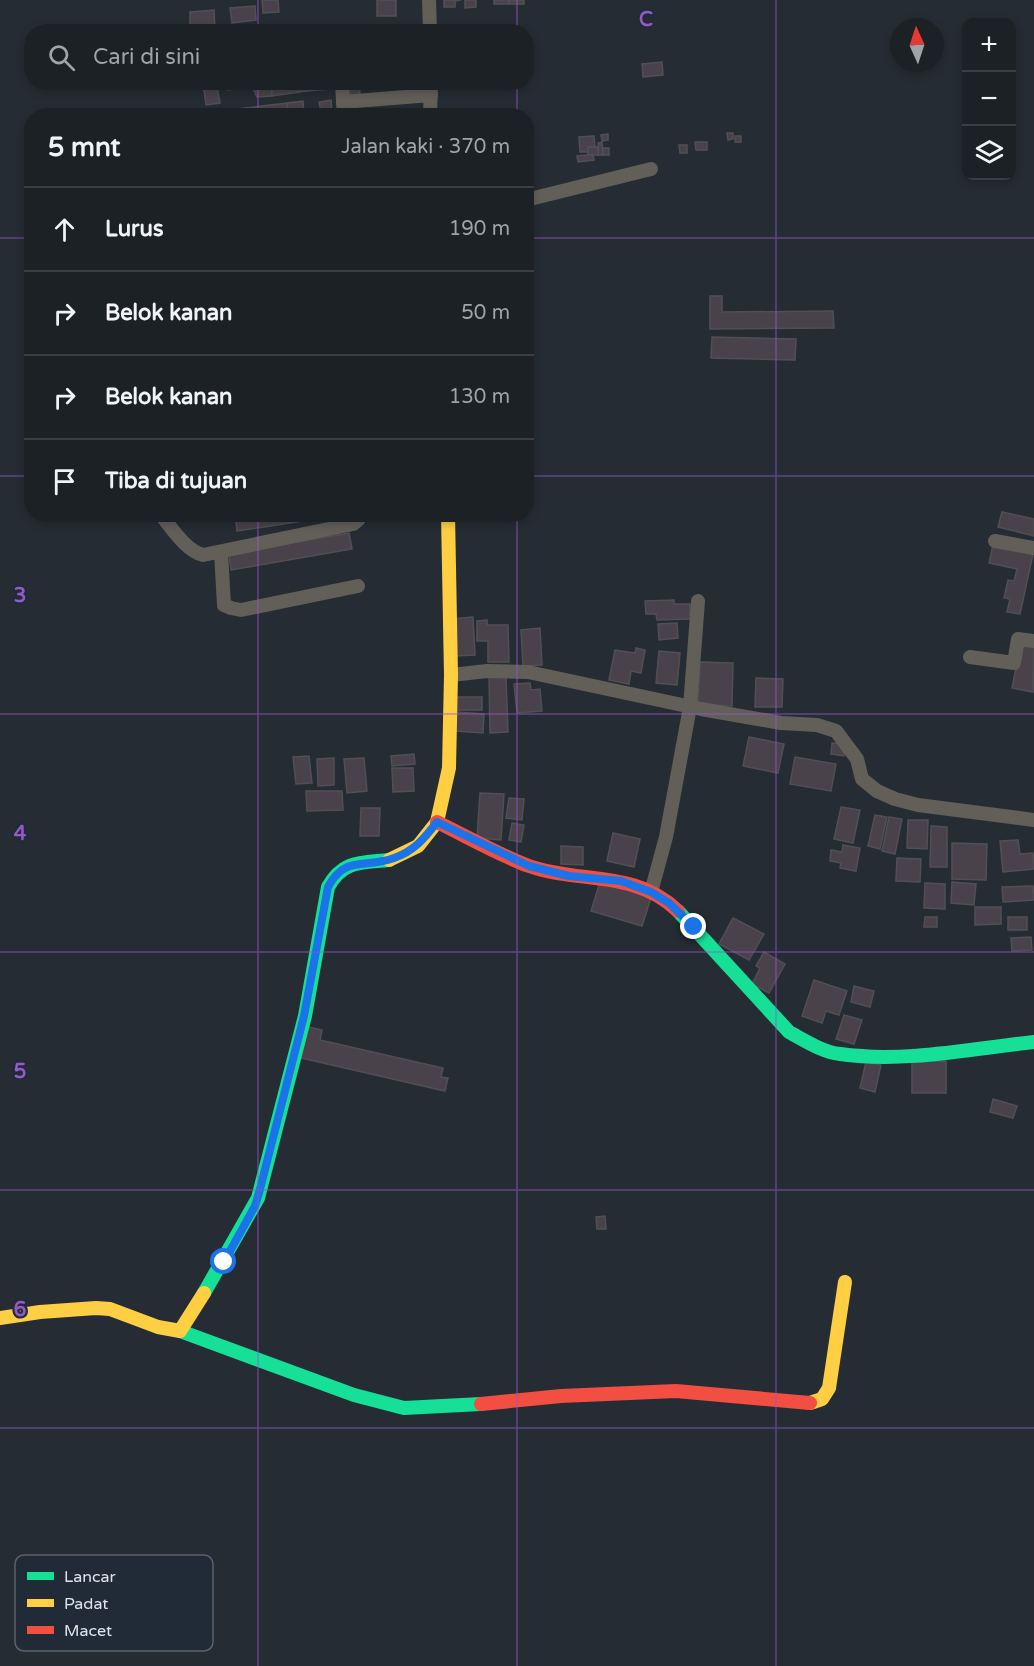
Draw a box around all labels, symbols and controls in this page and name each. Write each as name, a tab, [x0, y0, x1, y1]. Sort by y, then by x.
text: C	[639, 8, 653, 32]
north arrow	[890, 18, 944, 72]
map controls	[962, 18, 1016, 180]
button: +	[962, 18, 1016, 72]
search box	[24, 24, 534, 90]
icon: search	[45, 41, 78, 74]
text: Cari di sini	[93, 44, 200, 70]
button: −	[962, 72, 1016, 126]
button: layers	[962, 126, 1016, 180]
text: 5 mnt	[48, 132, 120, 163]
text: Jalan kaki · 370 m	[341, 135, 510, 159]
icon: ahead	[48, 213, 81, 246]
text: Lurus	[105, 216, 163, 242]
text: 190 m	[449, 217, 510, 241]
icon: right	[48, 297, 81, 330]
text: Belok kanan	[105, 300, 232, 326]
text: 50 m	[461, 301, 510, 325]
icon: right	[48, 381, 81, 414]
text: Belok kanan	[105, 384, 232, 410]
text: 130 m	[449, 385, 510, 409]
icon: arrive	[48, 465, 81, 498]
text: Tiba di tujuan	[105, 468, 247, 494]
text: 3	[14, 584, 26, 608]
text: 4	[14, 822, 27, 846]
route end	[680, 913, 706, 939]
text: 5	[14, 1060, 26, 1084]
route start	[210, 1248, 236, 1274]
text: 6	[14, 1298, 26, 1322]
legend	[15, 1555, 213, 1651]
text: Lancar	[64, 1567, 116, 1587]
text: Padat	[64, 1594, 108, 1614]
text: Macet	[64, 1621, 112, 1641]

